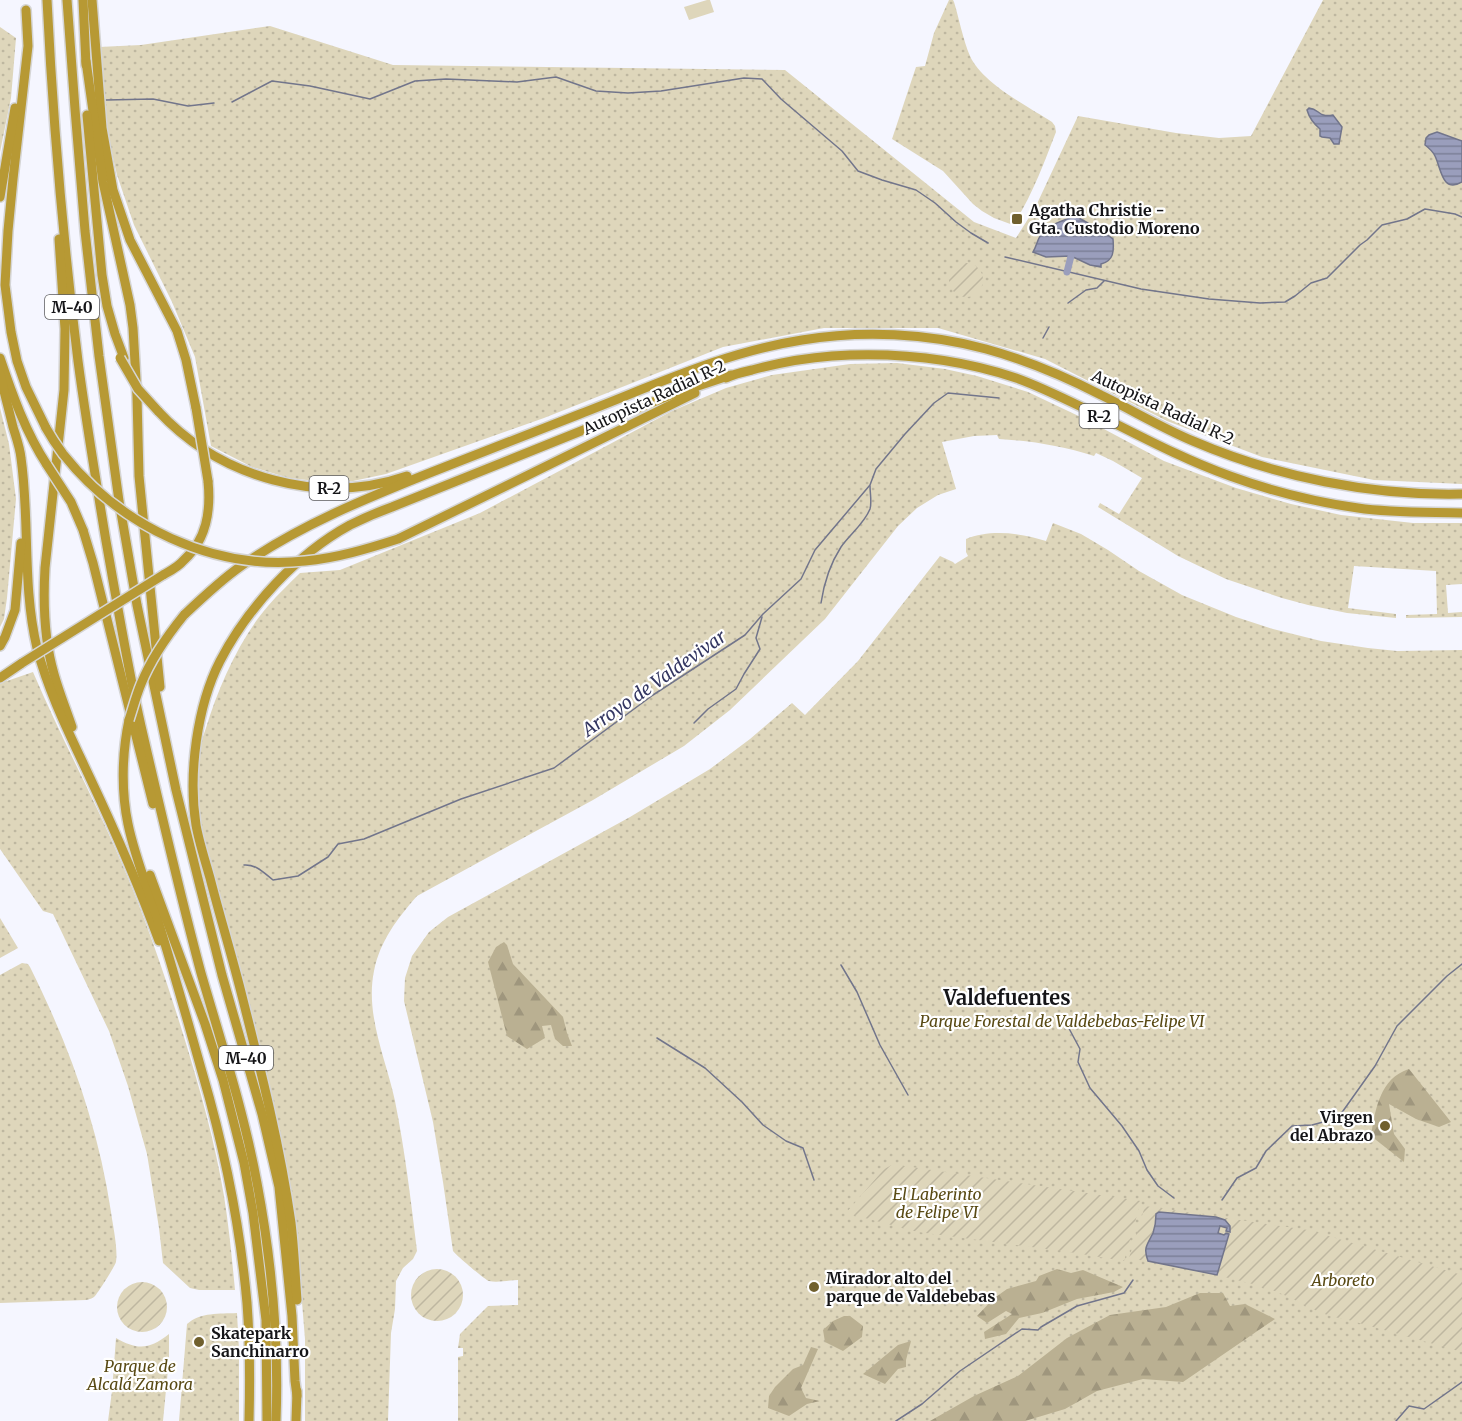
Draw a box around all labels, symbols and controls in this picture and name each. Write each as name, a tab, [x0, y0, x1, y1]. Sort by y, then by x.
place label: Agatha Christie - Gta. Custodio Moreno	[1028, 200, 1200, 238]
marker: Agatha Christie - Gta. Custodio Moreno	[1010, 212, 1024, 226]
road number: M-40	[45, 295, 99, 319]
street label: Autopista Radial R-2	[579, 355, 728, 439]
street label: Autopista Radial R-2	[1089, 366, 1237, 448]
road number: R-2	[1080, 404, 1118, 428]
road number: R-2	[310, 476, 348, 500]
water label: Arroyo de Valdevivar	[576, 624, 731, 742]
district label: Valdefuentes	[942, 985, 1071, 1010]
park label: Parque Forestal de Valdebebas-Felipe VI	[919, 1011, 1205, 1031]
road number: M-40	[219, 1046, 273, 1070]
place label: Virgen del Abrazo	[1290, 1107, 1373, 1145]
marker: Virgen del Abrazo	[1378, 1119, 1392, 1133]
park label: El Laberinto de Felipe VI	[892, 1184, 982, 1222]
place label: Mirador alto del parque de Valdebebas	[826, 1268, 996, 1306]
park label: Arboreto	[1309, 1270, 1375, 1290]
marker: Mirador alto del parque de Valdebebas	[807, 1280, 821, 1294]
place label: Skatepark Sanchinarro	[211, 1323, 309, 1361]
marker: Skatepark Sanchinarro	[192, 1335, 206, 1349]
park label: Parque de Alcalá Zamora	[85, 1356, 193, 1394]

